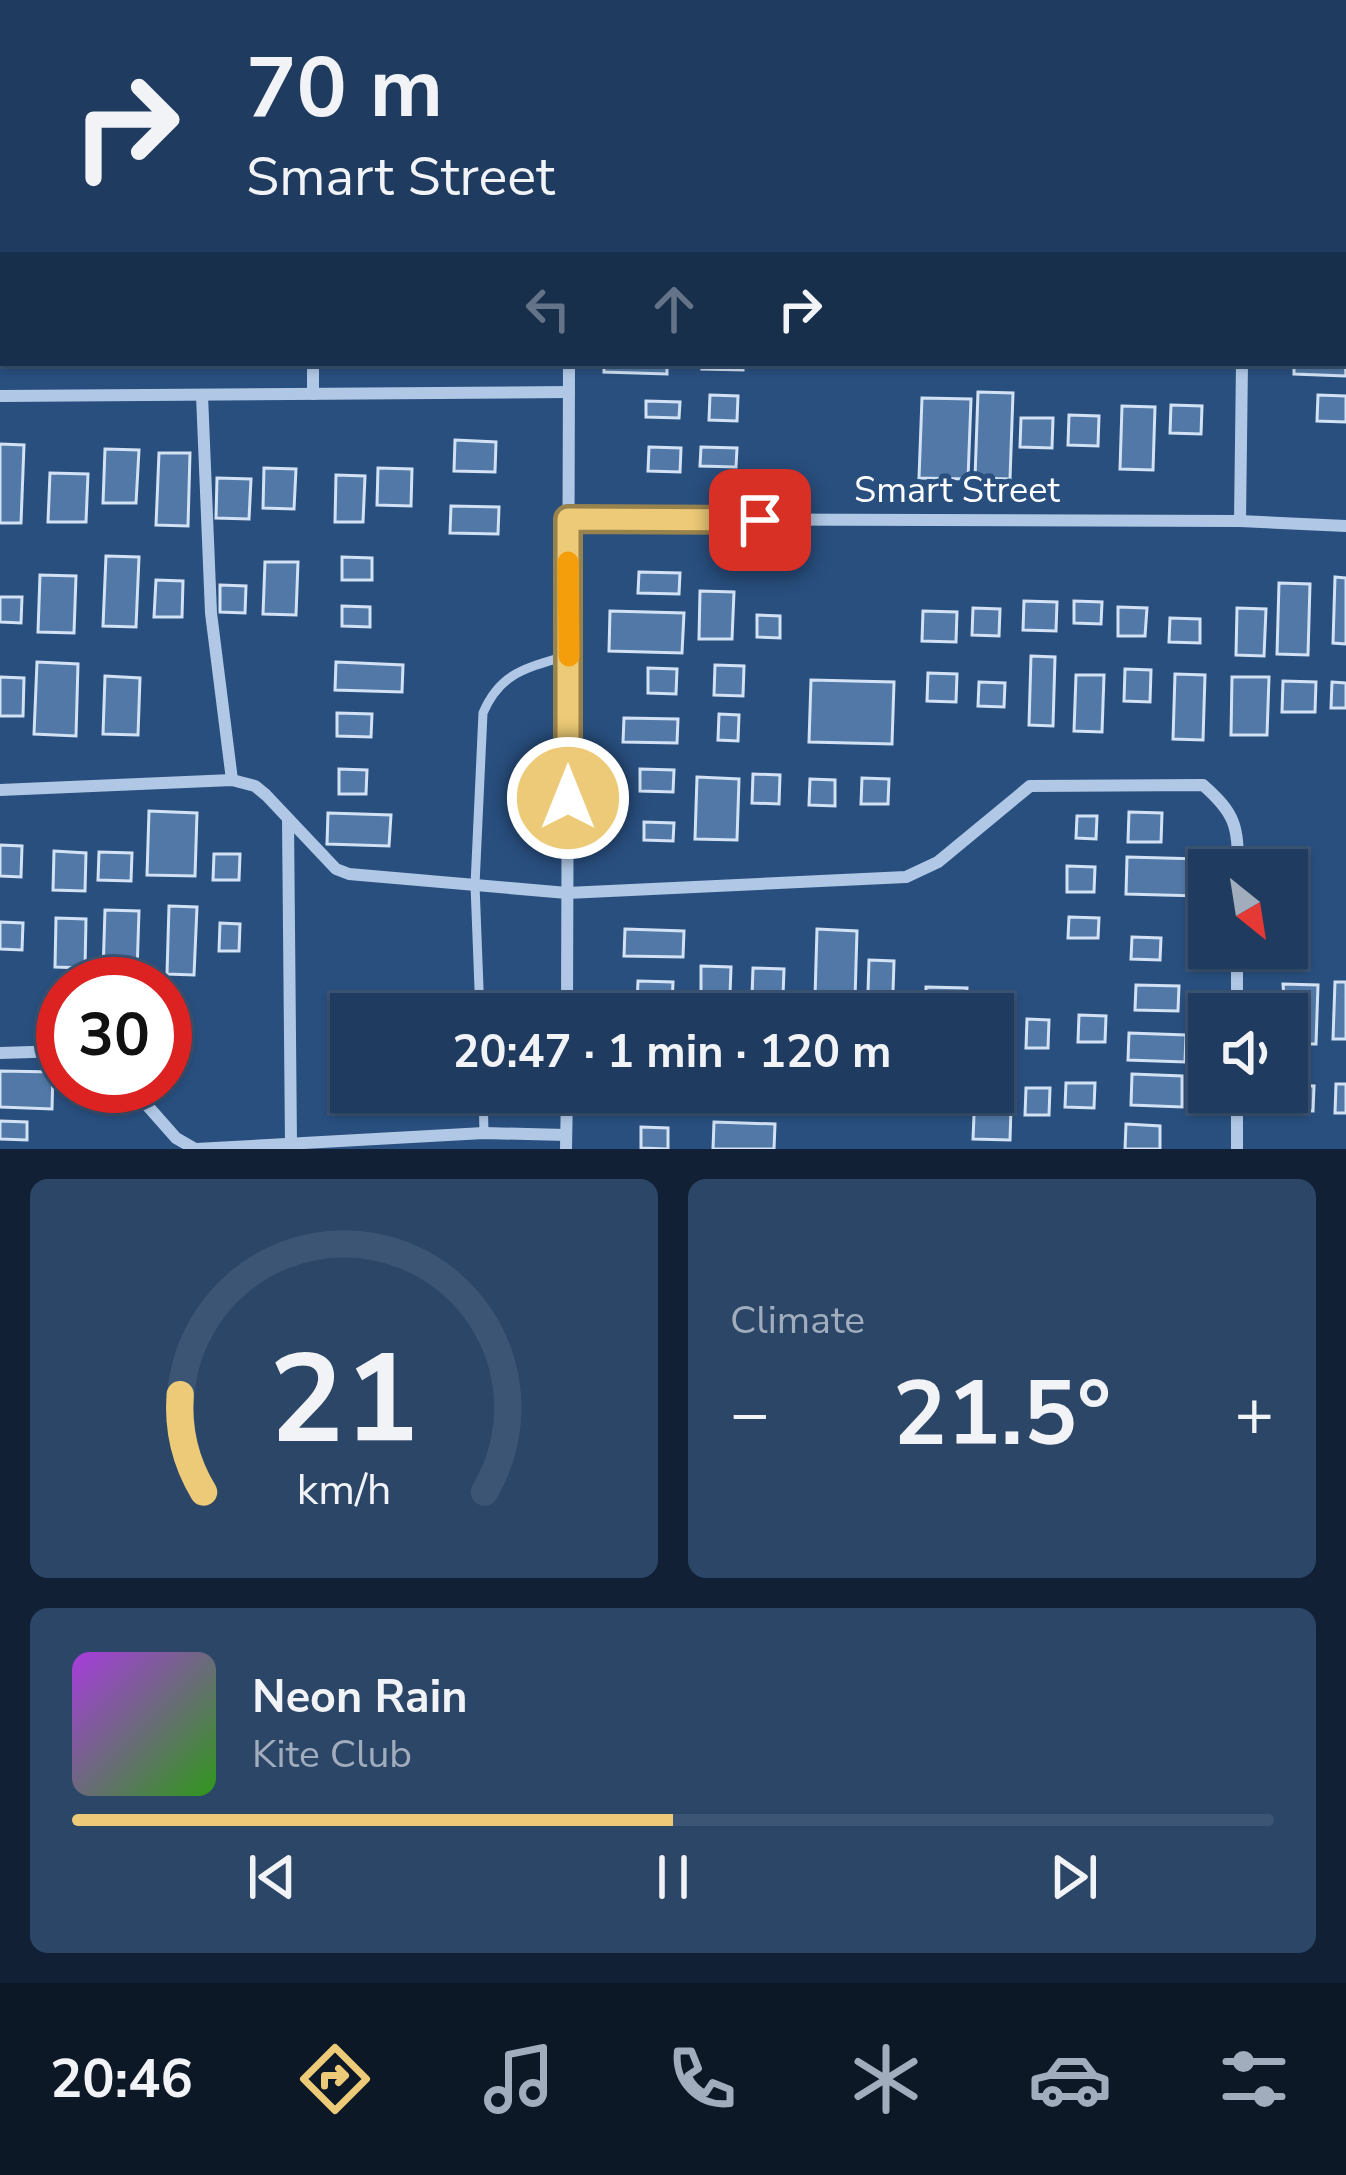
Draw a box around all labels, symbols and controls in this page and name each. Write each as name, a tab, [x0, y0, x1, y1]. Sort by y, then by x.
text: 70 m	[246, 31, 443, 146]
icon: right	[48, 48, 204, 204]
text: Smart Street	[246, 140, 555, 214]
icon: left	[515, 276, 581, 342]
icon: ahead	[641, 276, 707, 342]
icon: right	[767, 276, 833, 342]
street label: Smart Street	[854, 466, 1060, 515]
pin	[709, 469, 811, 571]
icon: arrive	[727, 487, 793, 553]
position arrow	[505, 735, 631, 861]
north arrow	[1188, 849, 1308, 969]
map controls	[1188, 849, 1308, 1113]
speed limit sign: 30	[36, 957, 192, 1113]
button: sound	[1188, 993, 1308, 1113]
text: 20:47 · 1 min · 120 m	[452, 1022, 892, 1083]
text: Climate	[730, 1294, 865, 1347]
text: 21	[269, 1315, 419, 1485]
text: 21.5°	[893, 1353, 1111, 1476]
text: −	[730, 1369, 770, 1459]
text: +	[1234, 1369, 1274, 1459]
text: km/h	[297, 1460, 391, 1518]
text: Neon Rain	[252, 1667, 468, 1728]
text: Kite Club	[252, 1728, 412, 1781]
icon: previous	[239, 1844, 305, 1910]
icon: pause	[640, 1844, 706, 1910]
icon: next	[1041, 1844, 1107, 1910]
icon: directions	[293, 2037, 377, 2121]
icon: music	[477, 2037, 561, 2121]
icon: phone	[660, 2037, 744, 2121]
icon: climate	[844, 2037, 928, 2121]
icon: car	[1028, 2037, 1112, 2121]
icon: filters	[1212, 2037, 1296, 2121]
text: 20:46	[50, 2042, 193, 2116]

